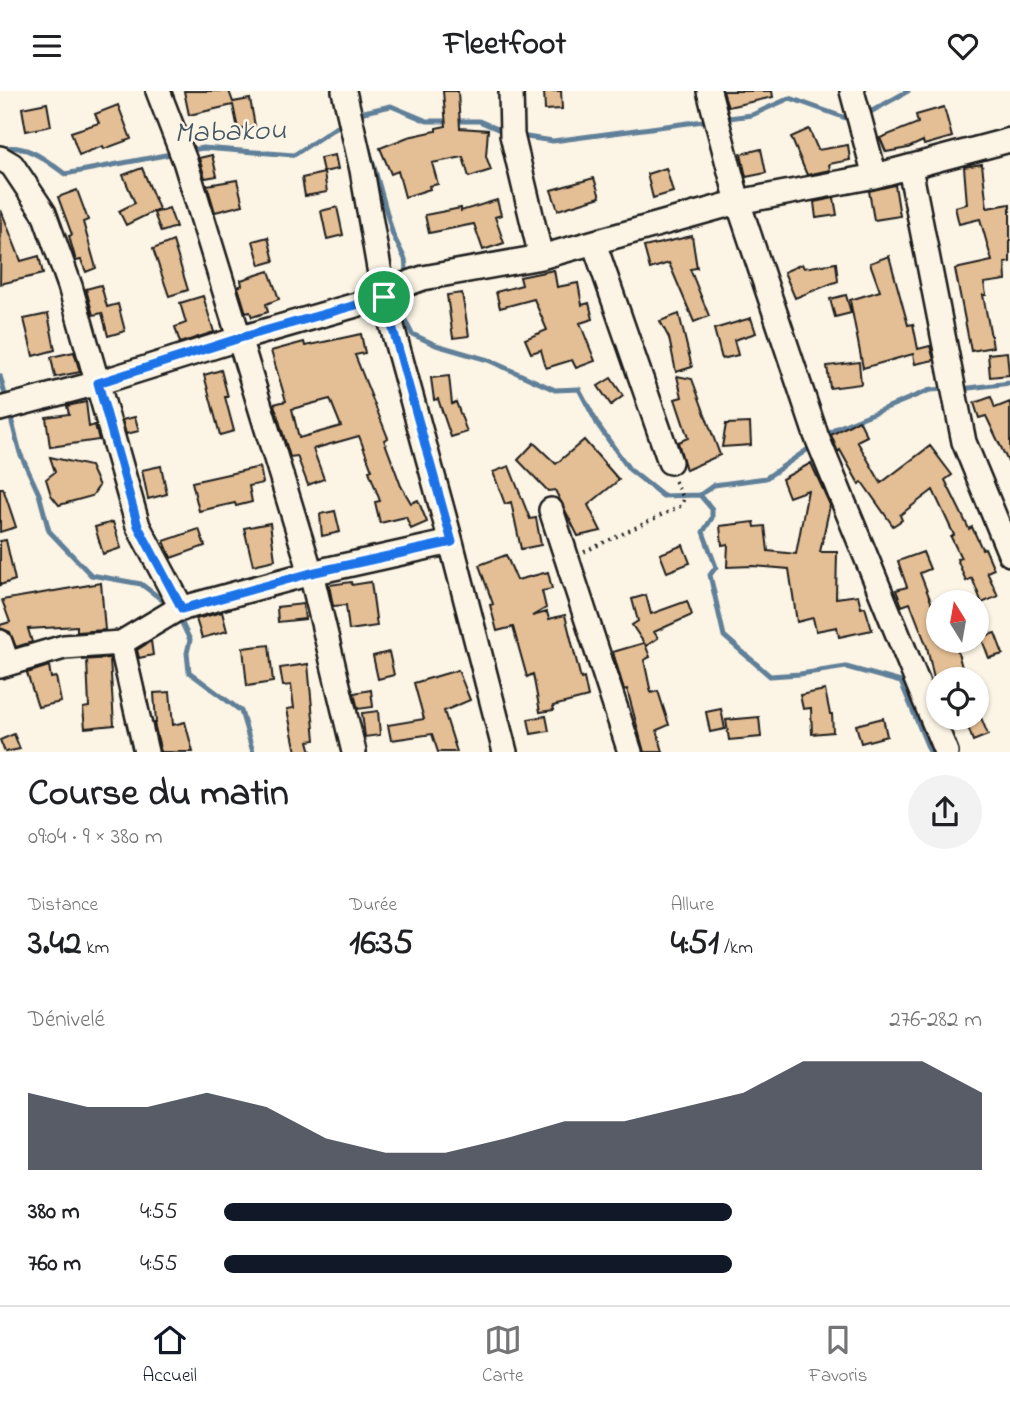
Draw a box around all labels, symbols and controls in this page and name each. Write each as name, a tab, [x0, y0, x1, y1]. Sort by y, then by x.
text: Fleetfoot	[444, 22, 566, 69]
icon: menu	[28, 27, 66, 65]
icon: heart	[944, 27, 982, 65]
water label: Mabakou	[173, 109, 287, 157]
pin	[354, 267, 414, 327]
icon: arrive	[365, 278, 403, 316]
north arrow	[926, 590, 989, 653]
map controls	[926, 590, 989, 730]
button: locate	[926, 667, 989, 730]
text: Course du matin	[28, 767, 289, 823]
button: share	[908, 775, 982, 849]
text: 09:04 · 9 × 380 m	[28, 821, 163, 854]
text: Distance	[28, 892, 98, 919]
text: Durée	[349, 892, 397, 919]
text: Allure	[671, 892, 714, 919]
text: 3.42	[28, 919, 81, 970]
text: 16:35	[349, 919, 413, 970]
text: 4:51	[671, 919, 719, 970]
text: km	[81, 935, 109, 962]
text: /km	[719, 935, 753, 962]
text: Dénivelé	[28, 1004, 105, 1037]
text: 276–282 m	[889, 1004, 982, 1037]
text: 380 m	[28, 1196, 80, 1229]
text: 4:55	[140, 1196, 178, 1229]
text: 760 m	[28, 1248, 81, 1281]
text: 4:55	[140, 1248, 178, 1281]
tab: Accueil	[143, 1321, 197, 1390]
tab: Carte	[482, 1321, 524, 1390]
tab: Favoris	[809, 1321, 867, 1390]

